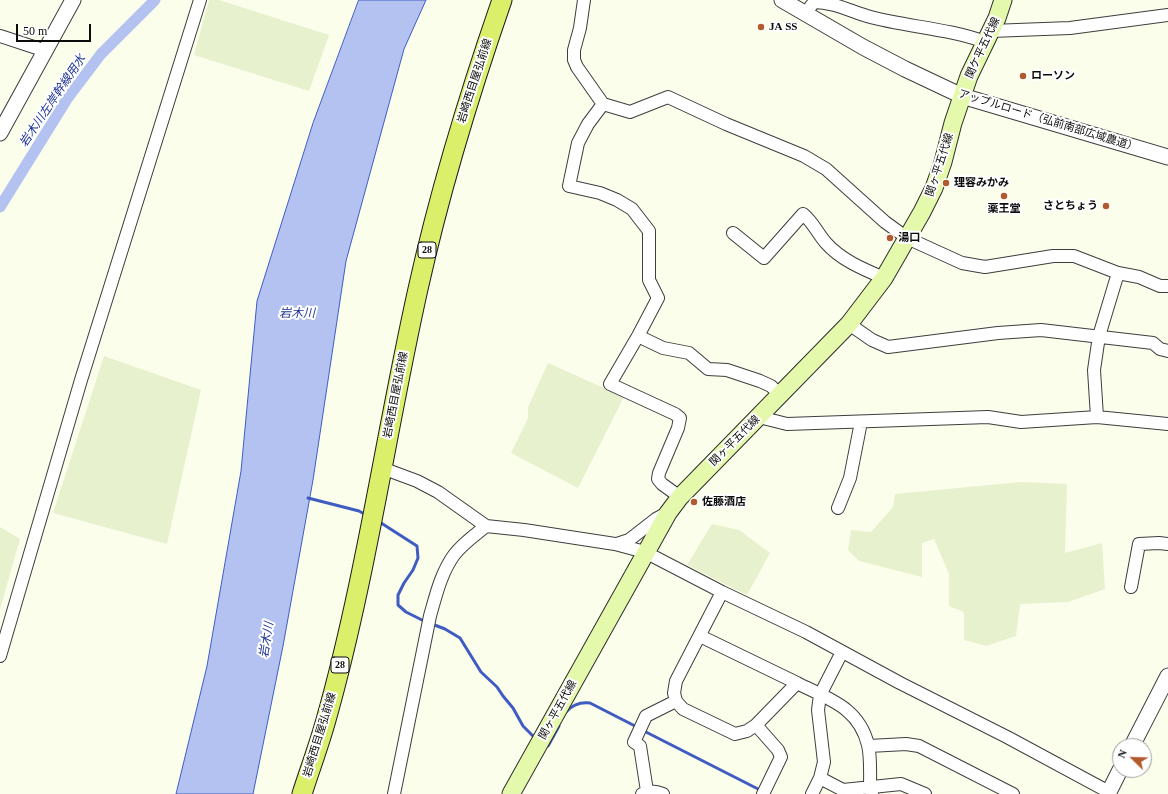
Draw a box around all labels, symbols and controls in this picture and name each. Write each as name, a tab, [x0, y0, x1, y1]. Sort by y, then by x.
street label: 関ケ平五代線	[963, 15, 1003, 81]
scale bar	[18, 16, 93, 42]
place label: JA SS	[769, 20, 797, 34]
marker: JA SS	[756, 22, 766, 32]
text: 50 m	[23, 24, 47, 38]
street label: 岩崎西目屋弘前線	[455, 37, 495, 125]
water label: 岩木川左岸幹線用水	[17, 52, 89, 150]
place label: ローソン	[1031, 69, 1075, 83]
marker: ローソン	[1018, 71, 1028, 81]
street label: アップルロード（弘前南部広域農道）	[957, 87, 1139, 155]
street label: 関ヶ平五代線	[924, 132, 956, 198]
place label: 理容みかみ	[954, 176, 1009, 190]
marker: 理容みかみ	[941, 178, 951, 188]
marker: 薬王堂	[999, 191, 1009, 201]
place label: さとちょう	[1043, 199, 1098, 213]
marker: さとちょう	[1101, 201, 1111, 211]
place label: 薬王堂	[988, 202, 1020, 216]
place label: 湯口	[898, 231, 920, 245]
marker: 湯口	[885, 233, 895, 243]
road number: 28	[418, 242, 436, 258]
water label: 岩木川	[279, 307, 315, 321]
street label: 岩崎西目屋弘前線	[381, 351, 411, 439]
street label: 関ヶ平五代線	[707, 413, 763, 469]
place label: 佐藤酒店	[702, 495, 746, 509]
marker: 佐藤酒店	[689, 497, 699, 507]
water label: 岩木川	[257, 621, 277, 659]
road number: 28	[331, 657, 349, 673]
street label: 関ヶ平五代線	[536, 678, 580, 742]
street label: 岩崎西目屋弘前線	[301, 691, 339, 779]
north arrow	[1112, 738, 1152, 778]
text: N	[1115, 748, 1129, 760]

